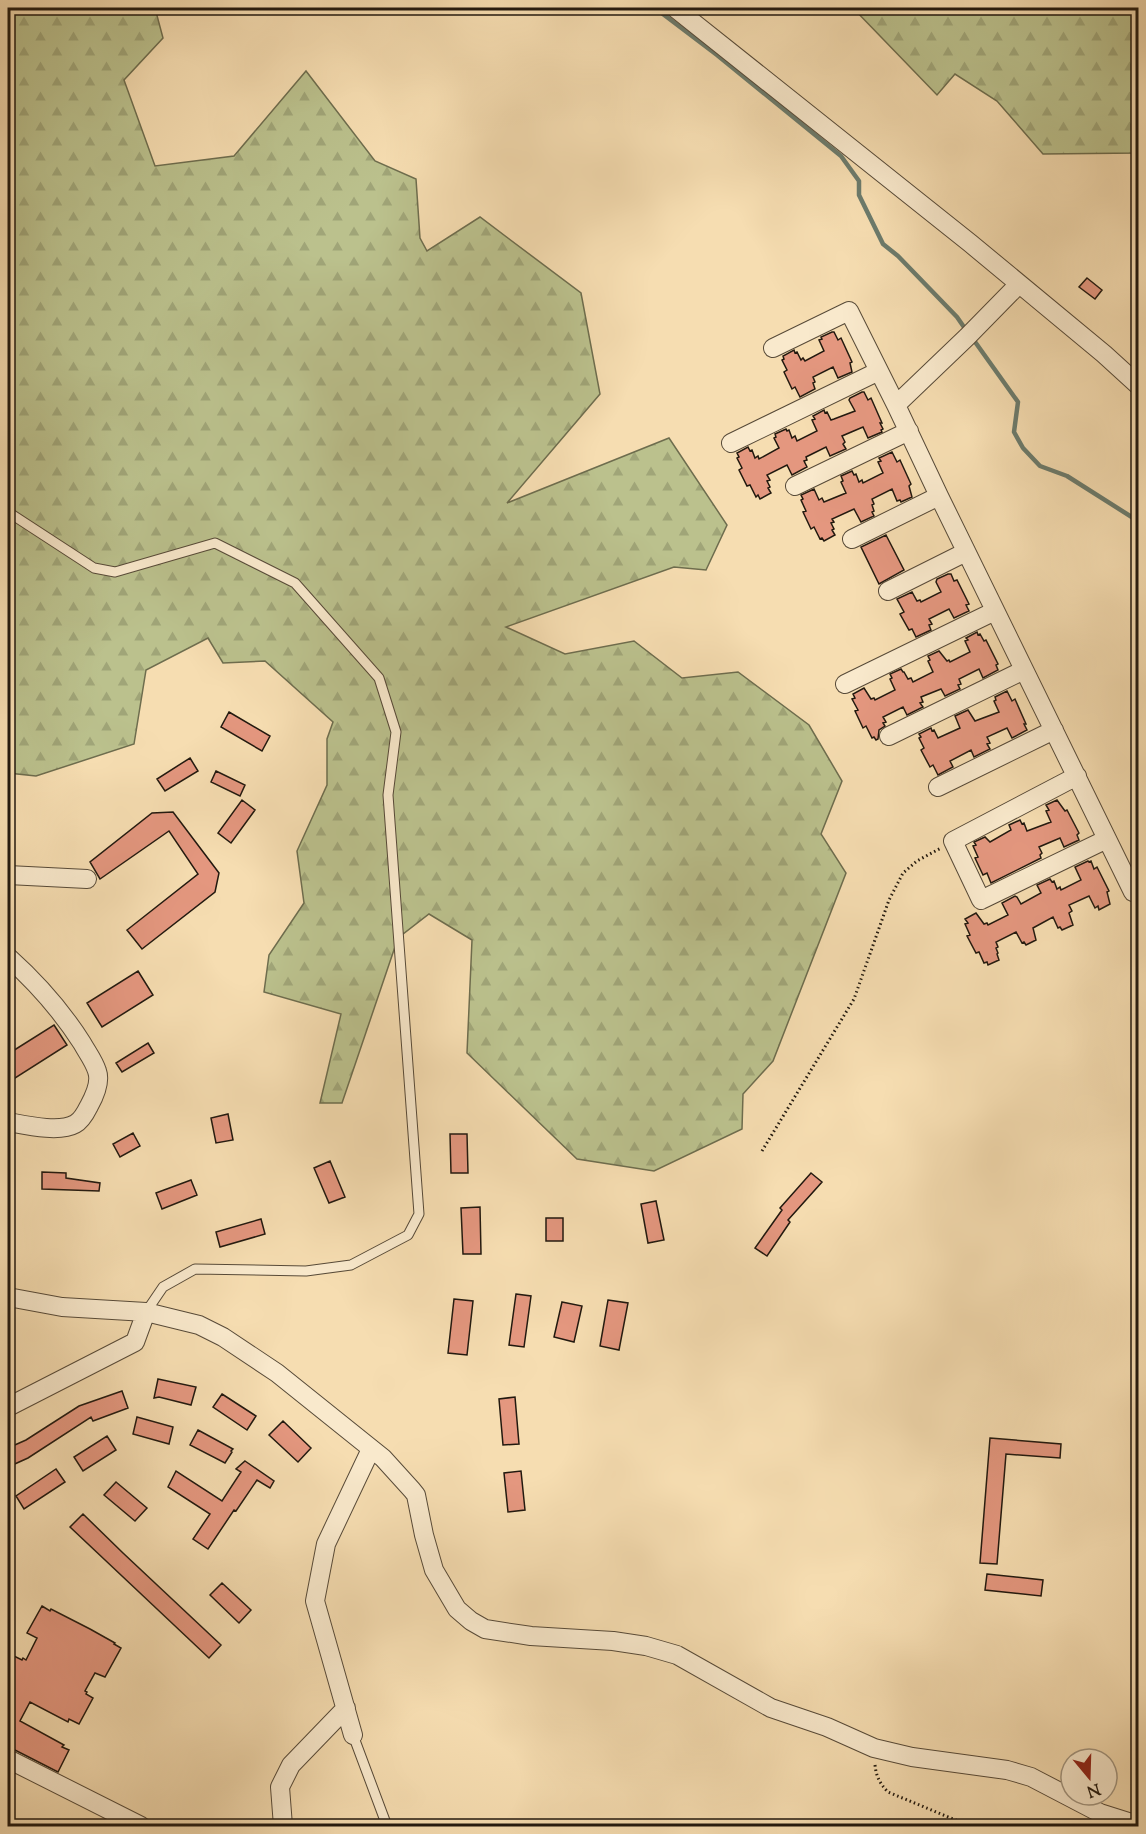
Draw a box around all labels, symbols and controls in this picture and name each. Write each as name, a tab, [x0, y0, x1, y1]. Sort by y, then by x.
north arrow	[1059, 1747, 1119, 1807]
text: N	[1083, 1776, 1103, 1802]

